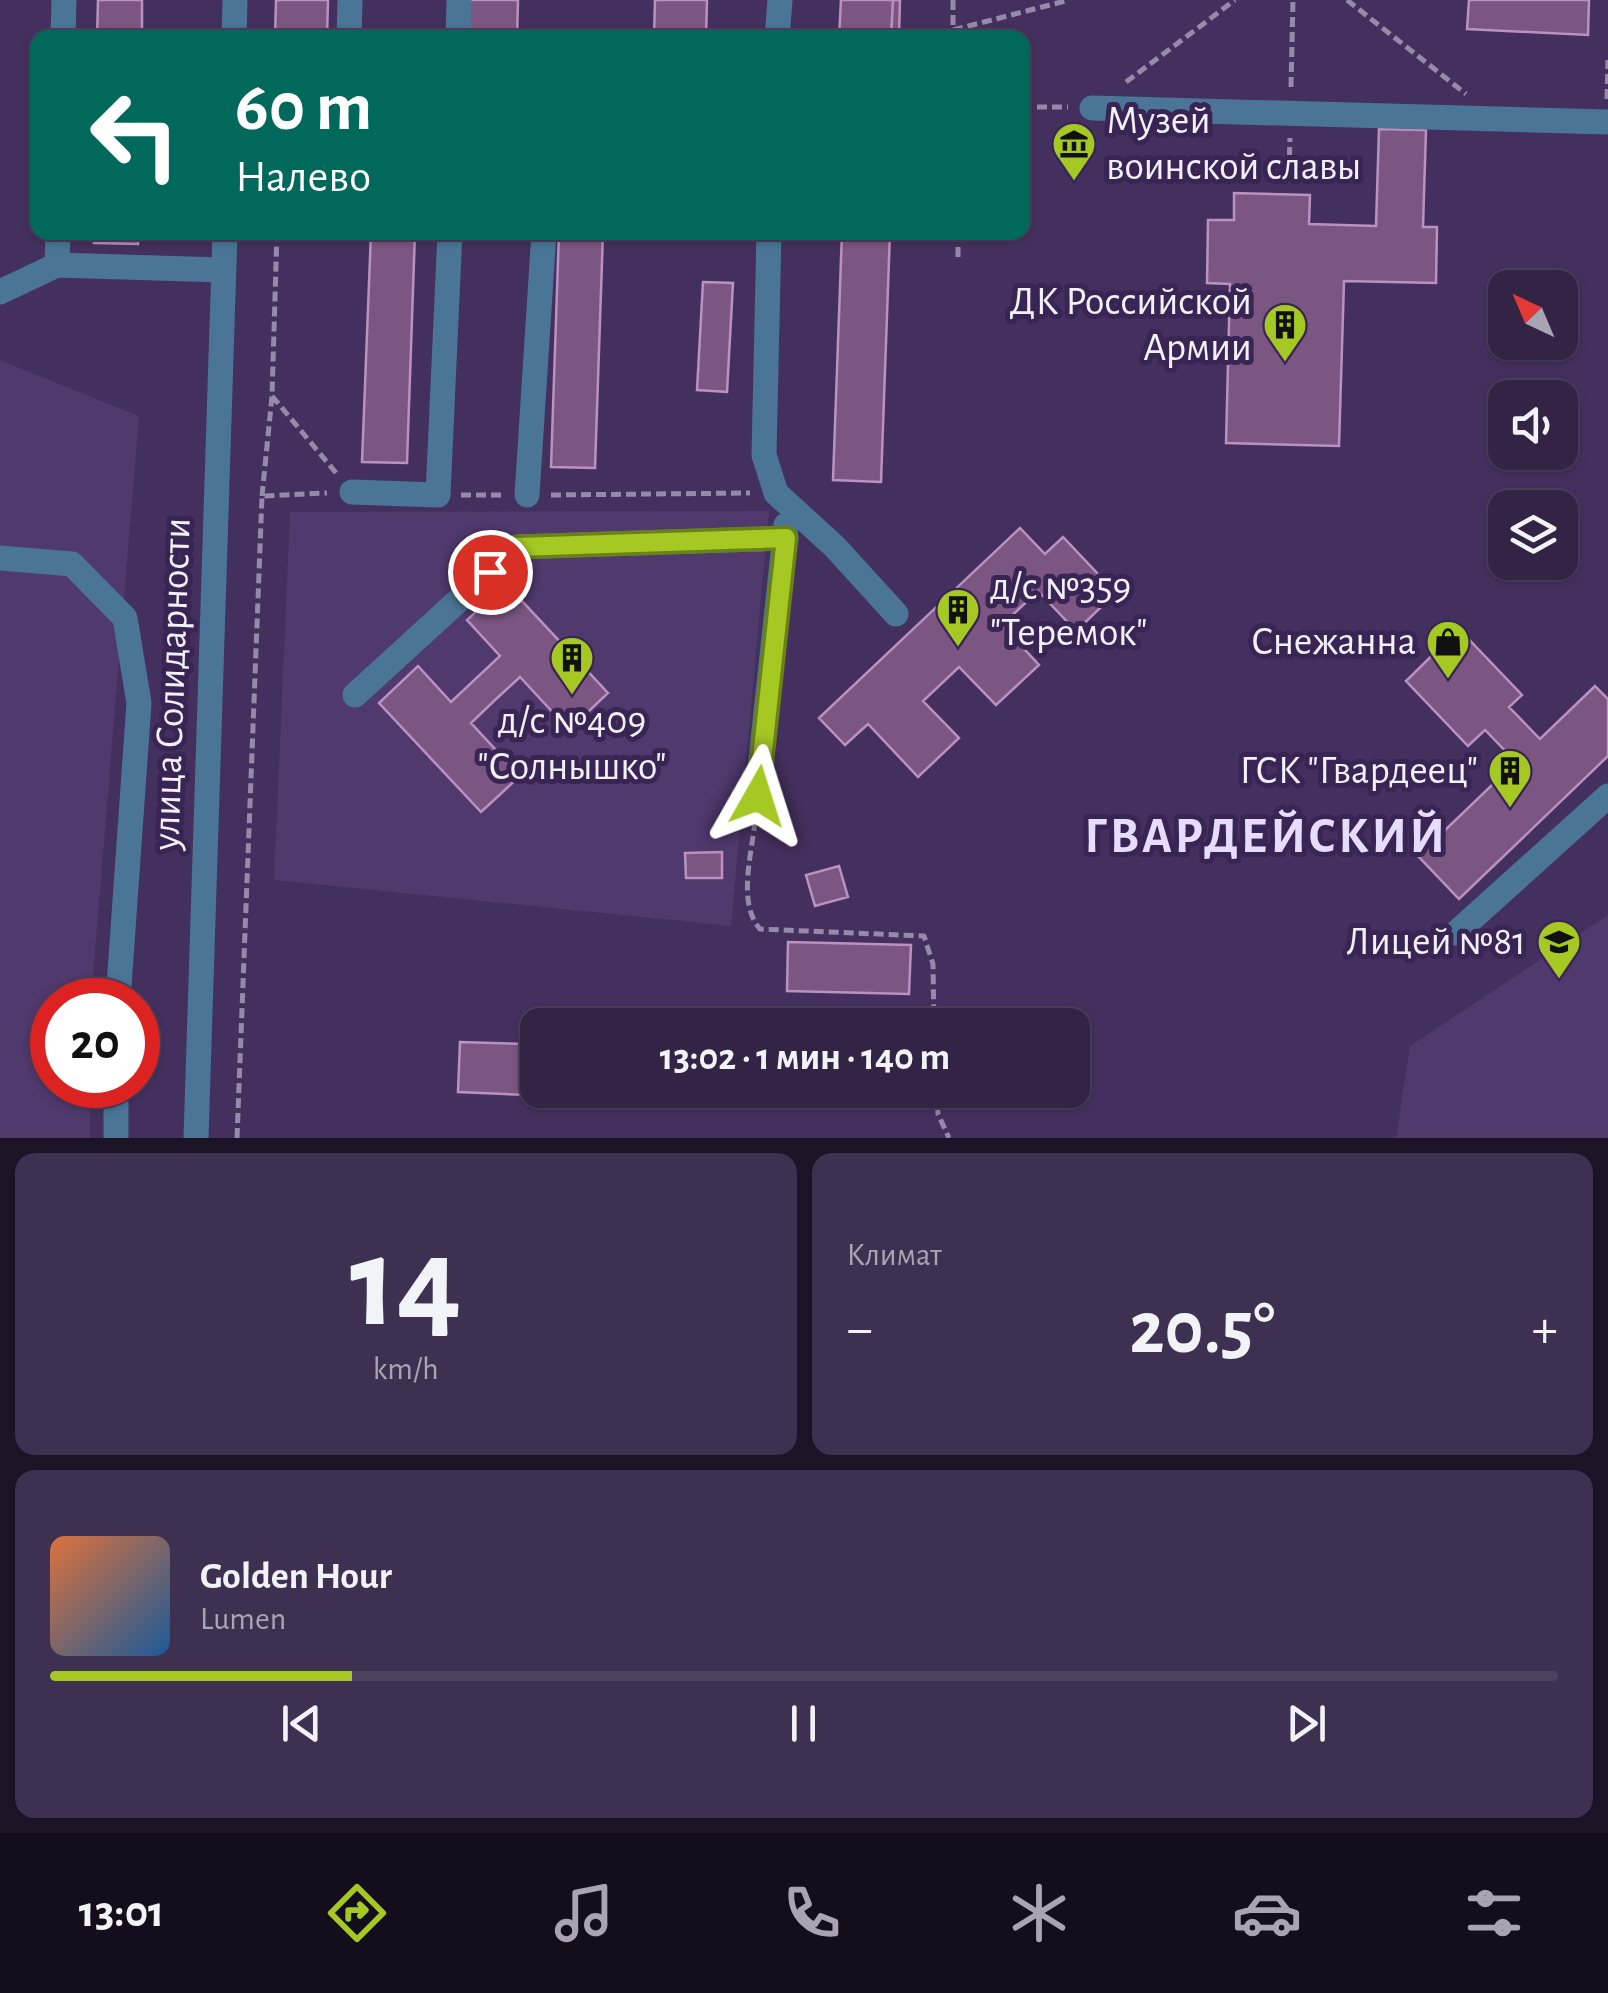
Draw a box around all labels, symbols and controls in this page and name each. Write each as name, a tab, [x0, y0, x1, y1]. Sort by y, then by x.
icon: left	[70, 70, 200, 200]
text: 60 m	[235, 73, 372, 143]
place label: Музей воинской славы	[1106, 101, 1362, 187]
museum icon: Музей воинской славы	[1051, 121, 1097, 182]
text: Налево	[235, 155, 371, 200]
north arrow	[1488, 270, 1578, 360]
map controls	[1488, 270, 1578, 580]
place label: ДК Российской Армии	[1009, 282, 1252, 368]
building icon: ДК Российской Армии	[1262, 302, 1308, 363]
button: sound	[1488, 380, 1578, 470]
button: layers	[1488, 490, 1578, 580]
street label: улица Солидарности	[146, 517, 198, 852]
pin	[448, 530, 533, 615]
icon: arrive	[463, 545, 518, 600]
place label: д/с №359 "Теремок"	[990, 567, 1148, 653]
building icon: д/с №359 "Теремок"	[935, 587, 981, 648]
shop icon: Снежанна	[1425, 619, 1471, 680]
place label: Снежанна	[1251, 622, 1416, 662]
building icon: д/с №409 "Солнышко"	[549, 635, 595, 696]
place label: д/с №409 "Солнышко"	[478, 701, 666, 787]
position arrow	[706, 744, 810, 848]
building icon: ГСК "Гвардеец"	[1487, 748, 1533, 809]
place label: ГСК "Гвардеец"	[1240, 751, 1478, 791]
district label: ГВАРДЕЙСКИЙ	[1084, 809, 1448, 862]
school or university icon: Лицей №81	[1536, 919, 1582, 980]
place label: Лицей №81	[1346, 922, 1526, 962]
speed limit sign: 20	[30, 978, 160, 1108]
text: 13:02 · 1 мин · 140 m	[660, 1039, 950, 1077]
text: 14	[350, 1220, 462, 1350]
text: Климат	[847, 1239, 942, 1271]
text: 20.5°	[1129, 1292, 1275, 1367]
text: −	[847, 1302, 873, 1357]
text: +	[1532, 1302, 1558, 1357]
text: km/h	[373, 1353, 439, 1385]
text: Golden Hour	[200, 1558, 392, 1596]
text: Lumen	[200, 1603, 286, 1635]
icon: previous	[274, 1696, 329, 1751]
icon: pause	[776, 1696, 831, 1751]
icon: next	[1279, 1696, 1334, 1751]
icon: directions	[322, 1878, 392, 1948]
icon: music	[549, 1878, 619, 1948]
icon: phone	[777, 1878, 847, 1948]
icon: climate	[1004, 1878, 1074, 1948]
icon: car	[1232, 1878, 1302, 1948]
icon: filters	[1459, 1878, 1529, 1948]
text: 13:01	[79, 1890, 164, 1935]

